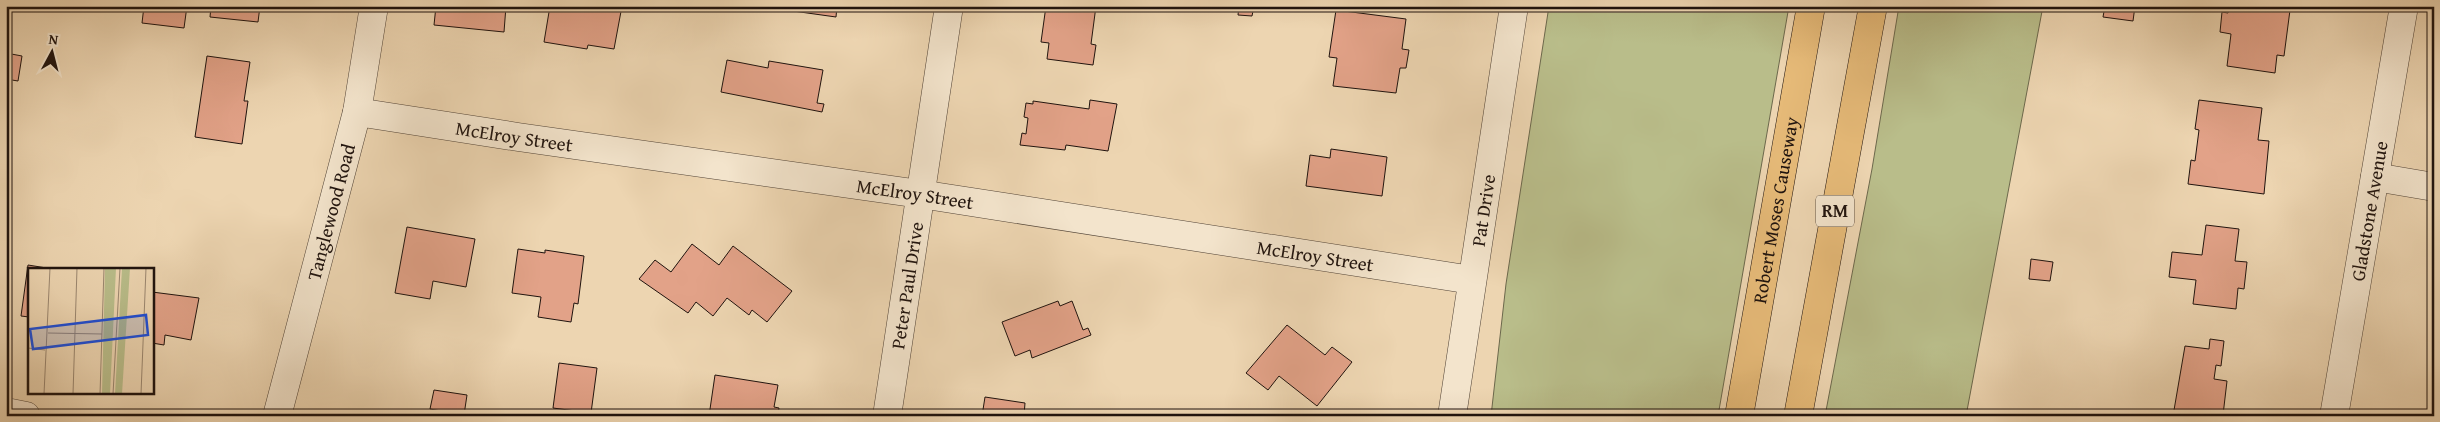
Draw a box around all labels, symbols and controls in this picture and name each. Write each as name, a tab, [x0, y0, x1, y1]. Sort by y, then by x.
north arrow	[28, 28, 78, 78]
text: N	[48, 29, 60, 50]
street label: McElroy Street	[454, 114, 575, 159]
street label: Robert Moses Causeway	[1745, 114, 1805, 306]
street label: Gladstone Avenue	[2343, 139, 2395, 283]
street label: Tanglewood Road	[299, 140, 362, 283]
street label: McElroy Street	[855, 171, 976, 216]
street label: Pat Drive	[1464, 172, 1502, 248]
road number: RM	[1816, 196, 1854, 227]
street label: Peter Paul Drive	[883, 220, 930, 351]
street label: McElroy Street	[1255, 233, 1376, 279]
inset map	[28, 268, 154, 394]

